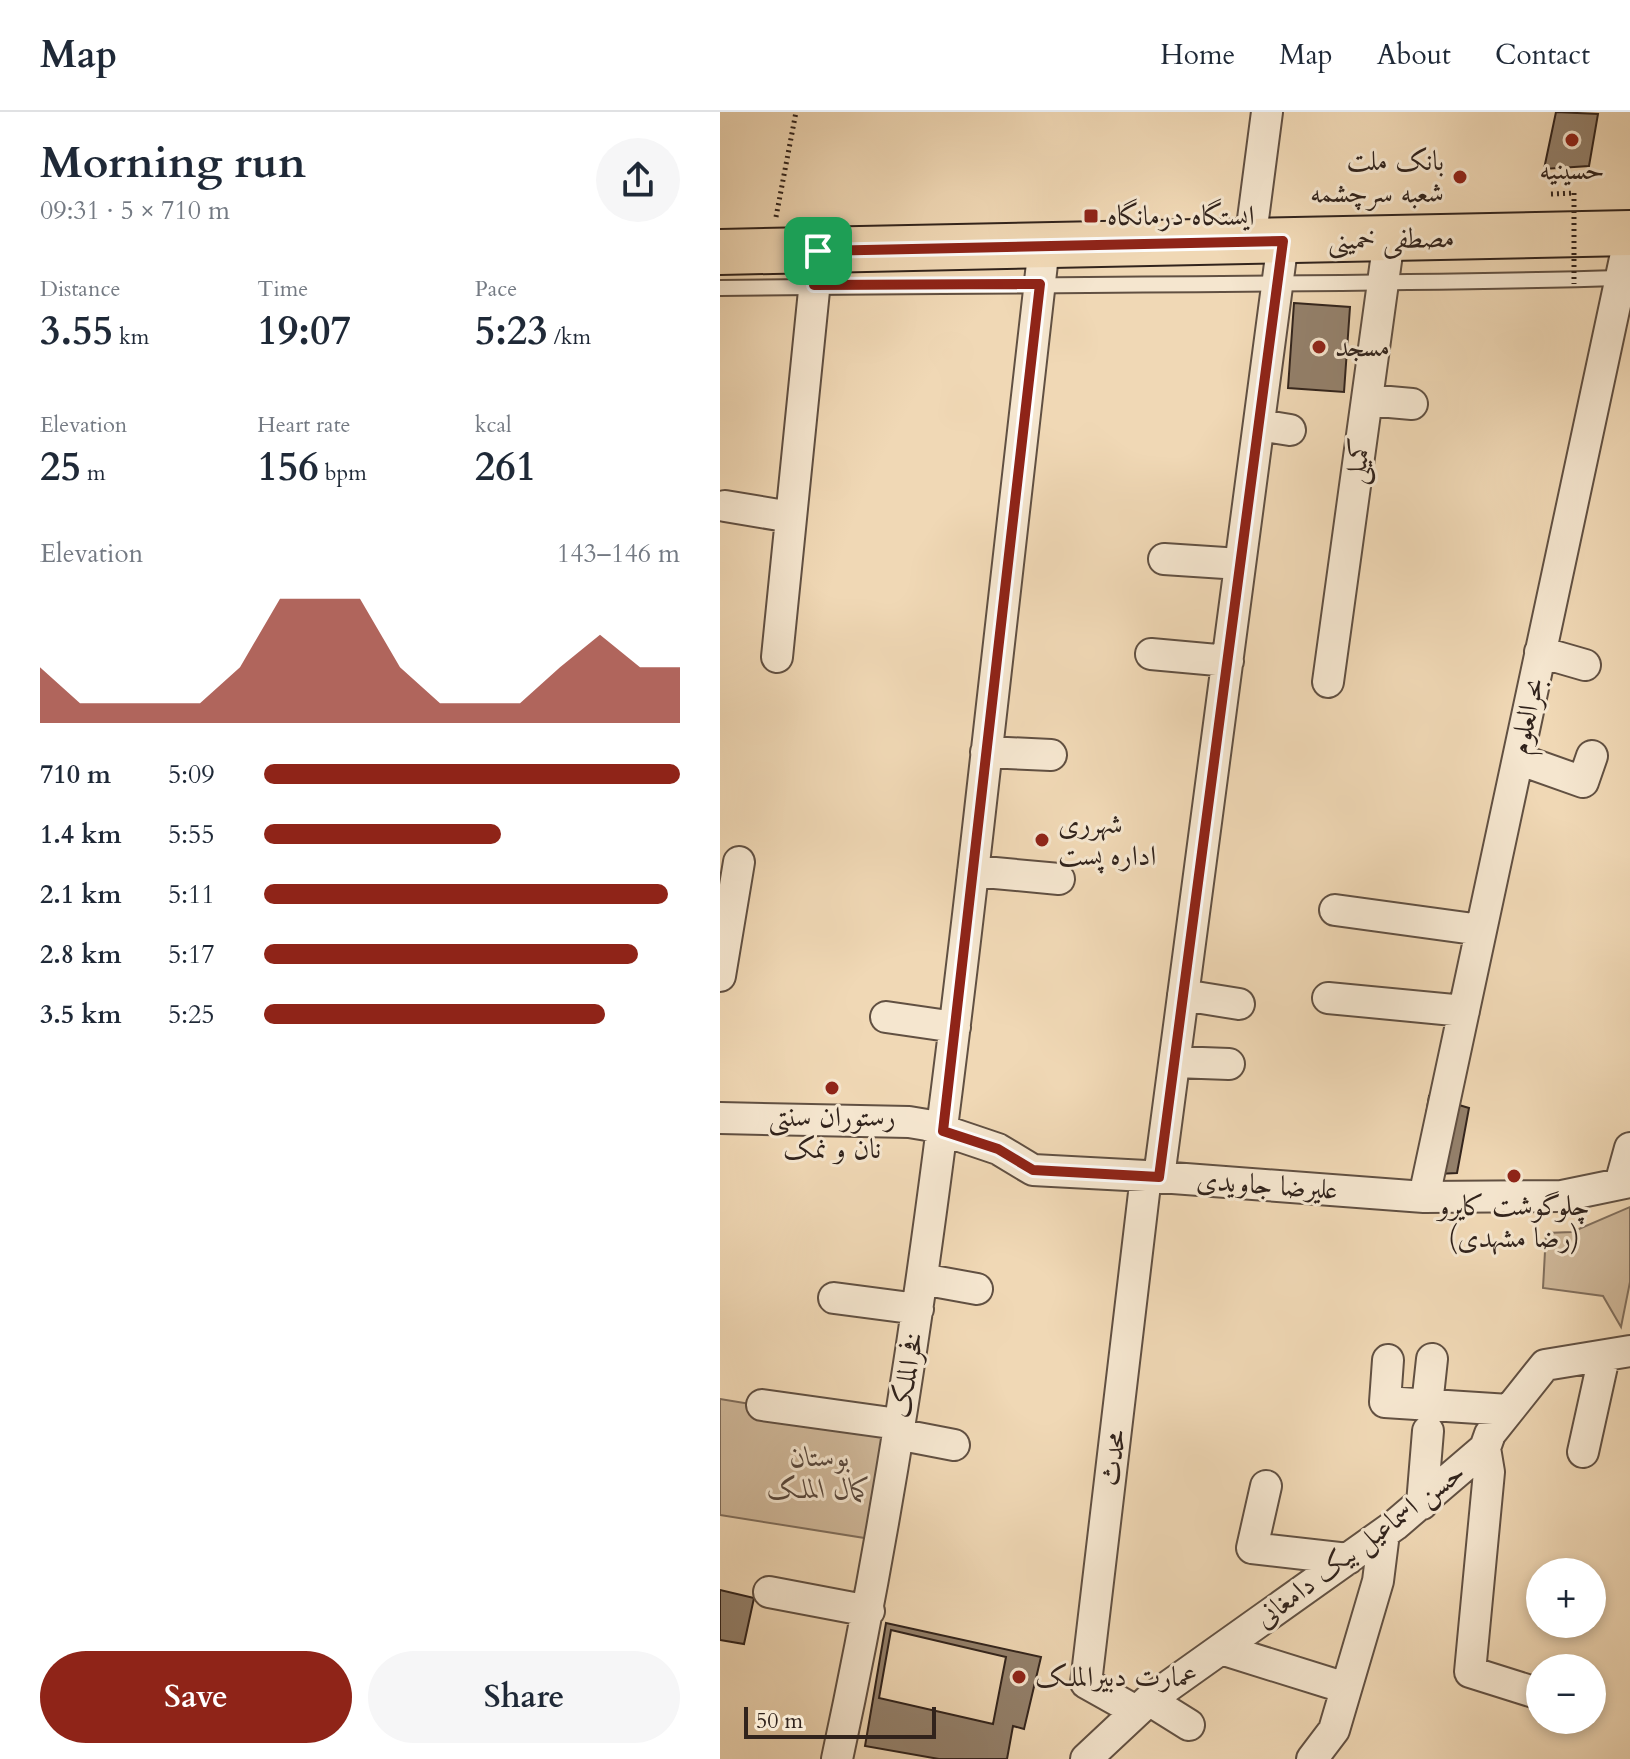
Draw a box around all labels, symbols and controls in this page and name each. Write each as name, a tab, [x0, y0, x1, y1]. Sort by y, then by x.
text: Map	[40, 29, 117, 81]
text: Home	[1160, 36, 1235, 74]
text: Map	[1279, 36, 1333, 74]
text: About	[1377, 36, 1451, 74]
text: Contact	[1495, 36, 1590, 74]
marker: حسینیه	[1563, 131, 1581, 149]
text: Morning run	[40, 133, 306, 193]
button: share	[596, 138, 680, 222]
place label: بانک ملت شعبه سرچشمه	[1310, 142, 1444, 212]
place label: حسینیه	[1539, 151, 1605, 189]
marker: بانک ملت شعبه سرچشمه	[1451, 168, 1469, 186]
text: 09:31 · 5 × 710 m	[40, 193, 230, 228]
place label: ایستگاه درمانگاه	[1107, 197, 1255, 235]
marker: ایستگاه درمانگاه	[1082, 207, 1100, 225]
pin	[784, 217, 852, 285]
street label: مصطفی خمینی	[1327, 219, 1455, 260]
icon: arrive	[796, 229, 840, 273]
text: Distance	[40, 274, 120, 304]
text: Time	[257, 274, 308, 304]
text: Pace	[475, 274, 517, 304]
text: 3.55	[40, 304, 113, 359]
text: 19:07	[257, 304, 351, 359]
text: 5:23	[475, 304, 548, 359]
text: km	[113, 322, 149, 352]
text: /km	[548, 322, 591, 352]
place label: مسجد	[1335, 328, 1390, 366]
marker: مسجد	[1310, 338, 1328, 356]
text: Elevation	[40, 410, 127, 440]
text: Heart rate	[257, 410, 351, 440]
text: kcal	[475, 410, 512, 440]
street label: کمیلی	[1336, 435, 1381, 487]
text: 25	[40, 440, 81, 495]
text: 156	[257, 440, 319, 495]
text: 261	[475, 440, 536, 495]
text: m	[81, 458, 106, 488]
text: bpm	[319, 458, 367, 488]
text: Elevation	[40, 536, 143, 571]
text: 143–146 m	[557, 536, 680, 571]
street label: بحرالعلوم	[1500, 674, 1559, 759]
text: 710 m	[40, 757, 111, 792]
text: 5:09	[168, 757, 215, 792]
place label: شهرری اداره پست	[1058, 805, 1156, 875]
text: 1.4 km	[40, 817, 121, 852]
text: 5:55	[168, 817, 215, 852]
marker: شهرری اداره پست	[1033, 831, 1051, 849]
text: 2.1 km	[40, 877, 121, 912]
text: 5:11	[168, 877, 215, 912]
text: 2.8 km	[40, 937, 121, 972]
text: 5:17	[168, 937, 215, 972]
text: 3.5 km	[40, 997, 121, 1032]
text: 5:25	[168, 997, 215, 1032]
marker: رستوران سنتی نان و نمک	[823, 1079, 841, 1097]
place label: رستوران سنتی نان و نمک	[768, 1098, 896, 1168]
street label: علیرضا جاویدی	[1195, 1161, 1339, 1209]
marker: چلوگوشت کایرو (رضا مشهدی)	[1505, 1167, 1523, 1185]
place label: چلوگوشت کایرو (رضا مشهدی)	[1435, 1187, 1590, 1257]
street label: فخرالملک	[881, 1329, 933, 1421]
street label: محدث	[1091, 1428, 1135, 1488]
park label: بوستان کمال الملک	[767, 1438, 873, 1508]
street label: حسن اسماعیل بیک دامغانی	[1247, 1453, 1473, 1637]
map controls	[1526, 1558, 1606, 1734]
button: +	[1526, 1558, 1606, 1638]
button: Save	[40, 1651, 352, 1743]
button: Share	[368, 1651, 680, 1743]
button: −	[1526, 1654, 1606, 1734]
place label: عمارت دبیرالملک	[1035, 1658, 1198, 1696]
marker: عمارت دبیرالملک	[1010, 1668, 1028, 1686]
scale bar	[744, 1703, 936, 1739]
text: 50 m	[756, 1706, 803, 1736]

